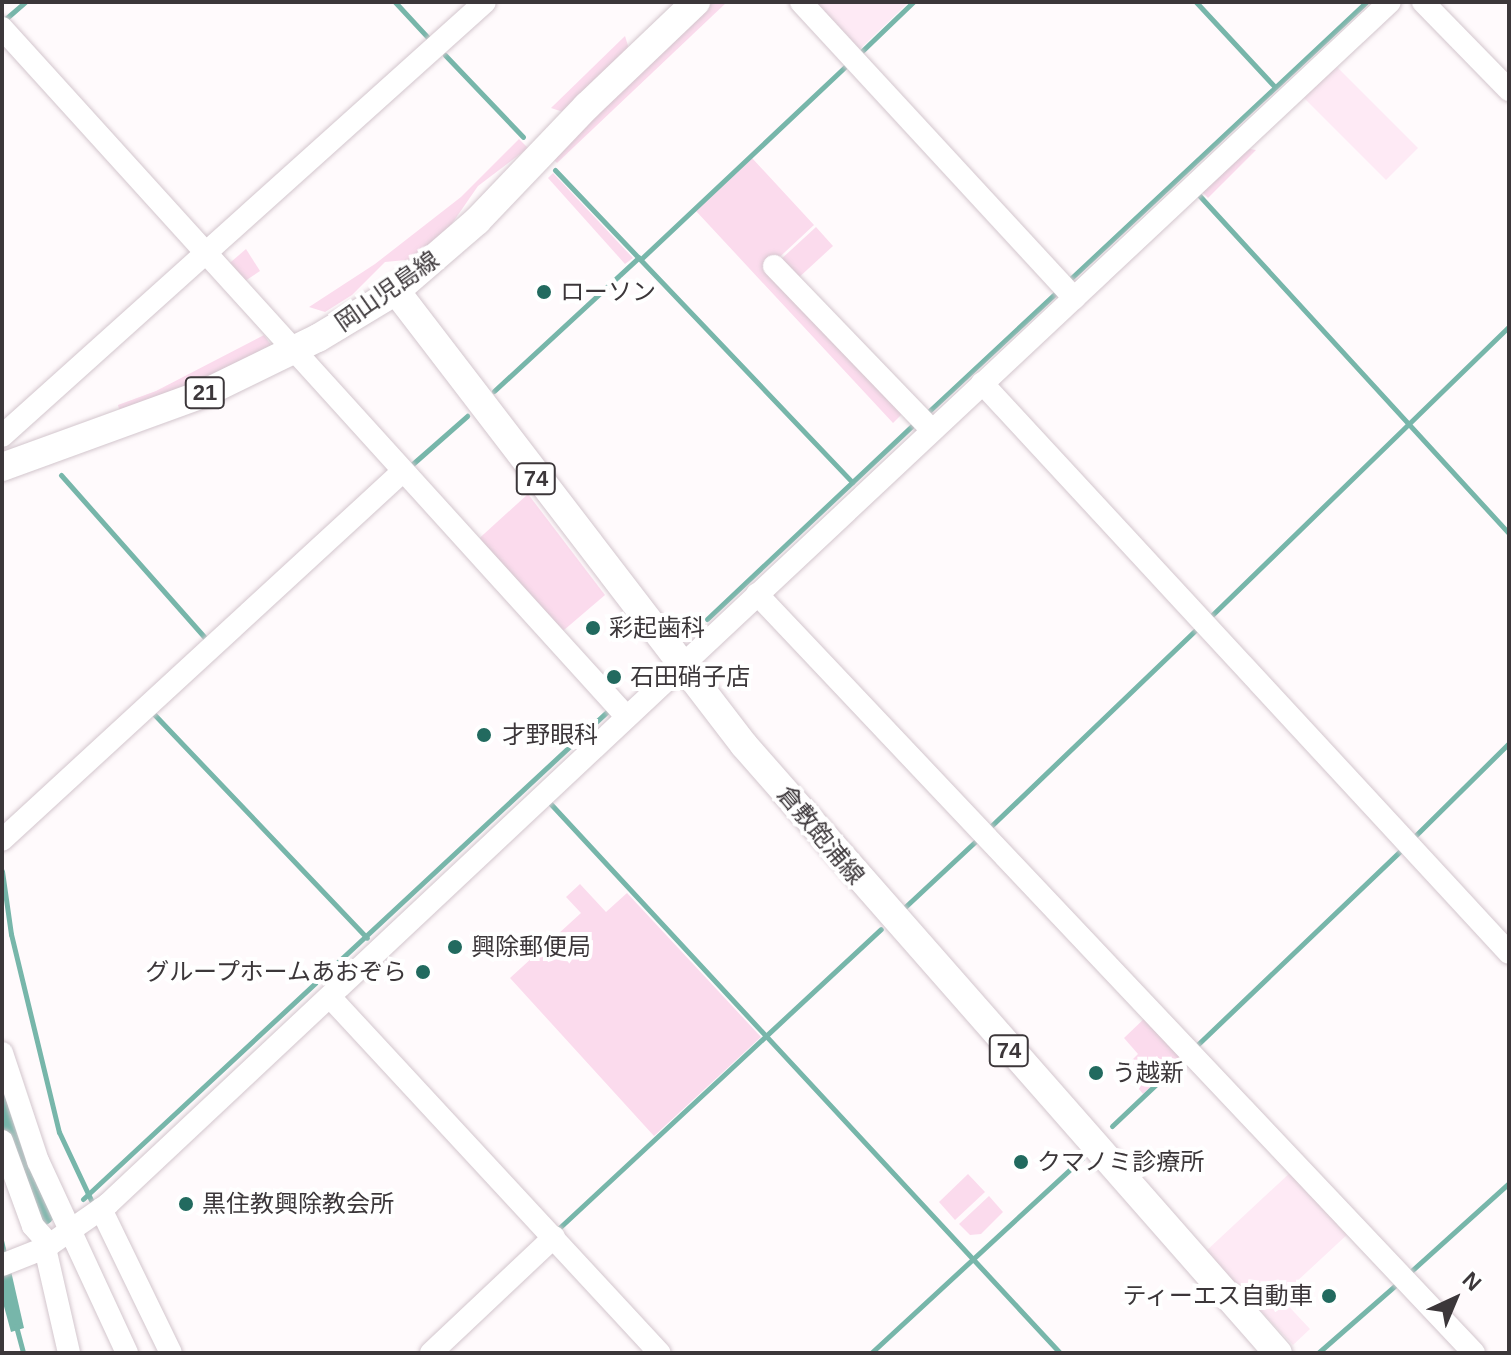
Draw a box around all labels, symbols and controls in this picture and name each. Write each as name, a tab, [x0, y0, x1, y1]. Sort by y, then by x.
street label: 岡山児島線	[330, 245, 444, 337]
place label: ローソン	[560, 278, 656, 306]
marker: ローソン	[535, 283, 553, 301]
road number: 21	[183, 375, 227, 411]
road number: 74	[514, 461, 558, 497]
place label: 彩起歯科	[609, 614, 705, 642]
marker: 彩起歯科	[584, 619, 602, 637]
place label: 石田硝子店	[630, 663, 750, 691]
marker: 石田硝子店	[605, 668, 623, 686]
place label: 才野眼科	[502, 721, 598, 749]
marker: 才野眼科	[473, 724, 495, 746]
street label: 倉敷飽浦線	[771, 780, 871, 890]
place label: 興除郵便局	[471, 933, 591, 961]
marker: 興除郵便局	[446, 938, 464, 956]
place label: グループホームあおぞら	[143, 958, 407, 986]
marker: グループホームあおぞら	[414, 963, 432, 981]
road number: 74	[987, 1033, 1031, 1069]
place label: う越新	[1112, 1059, 1184, 1087]
marker: う越新	[1087, 1064, 1105, 1082]
place label: クマノミ診療所	[1037, 1148, 1205, 1176]
marker: クマノミ診療所	[1012, 1153, 1030, 1171]
place label: 黒住教興除教会所	[202, 1190, 394, 1218]
marker: 黒住教興除教会所	[177, 1195, 195, 1213]
north arrow	[1415, 1259, 1495, 1339]
text: N	[1458, 1267, 1486, 1296]
place label: ティーエス自動車	[1121, 1282, 1313, 1310]
marker: ティーエス自動車	[1320, 1287, 1338, 1305]

